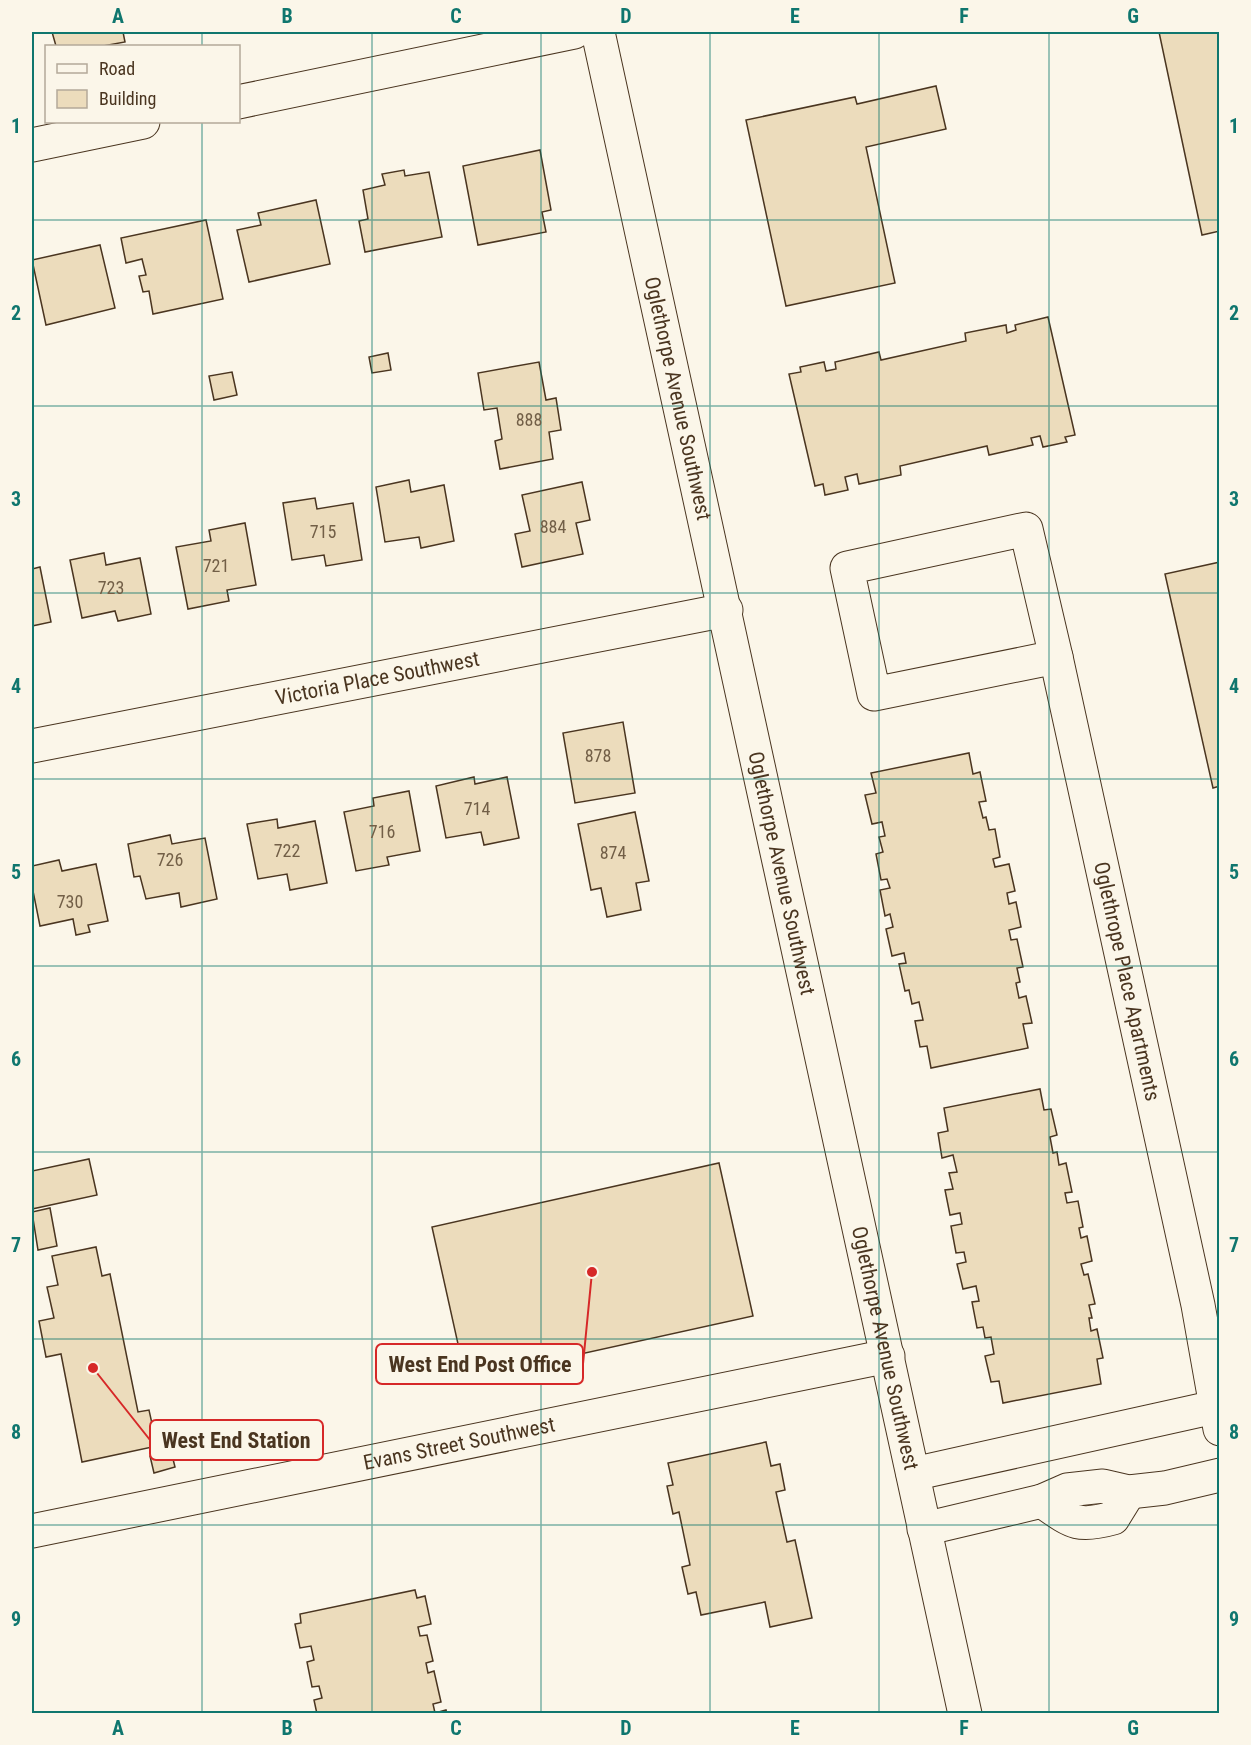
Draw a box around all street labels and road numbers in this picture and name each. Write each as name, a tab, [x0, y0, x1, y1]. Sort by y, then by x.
street label: Oglethorpe Avenue Southwest	[640, 274, 716, 522]
street label: Victoria Place Southwest	[273, 647, 481, 710]
street label: Oglethorpe Avenue Southwest	[743, 749, 820, 997]
street label: Oglethrope Place Apartments	[1089, 860, 1165, 1103]
street label: Oglethorpe Avenue Southwest	[847, 1224, 923, 1472]
street label: Evans Street Southwest	[361, 1412, 557, 1475]

